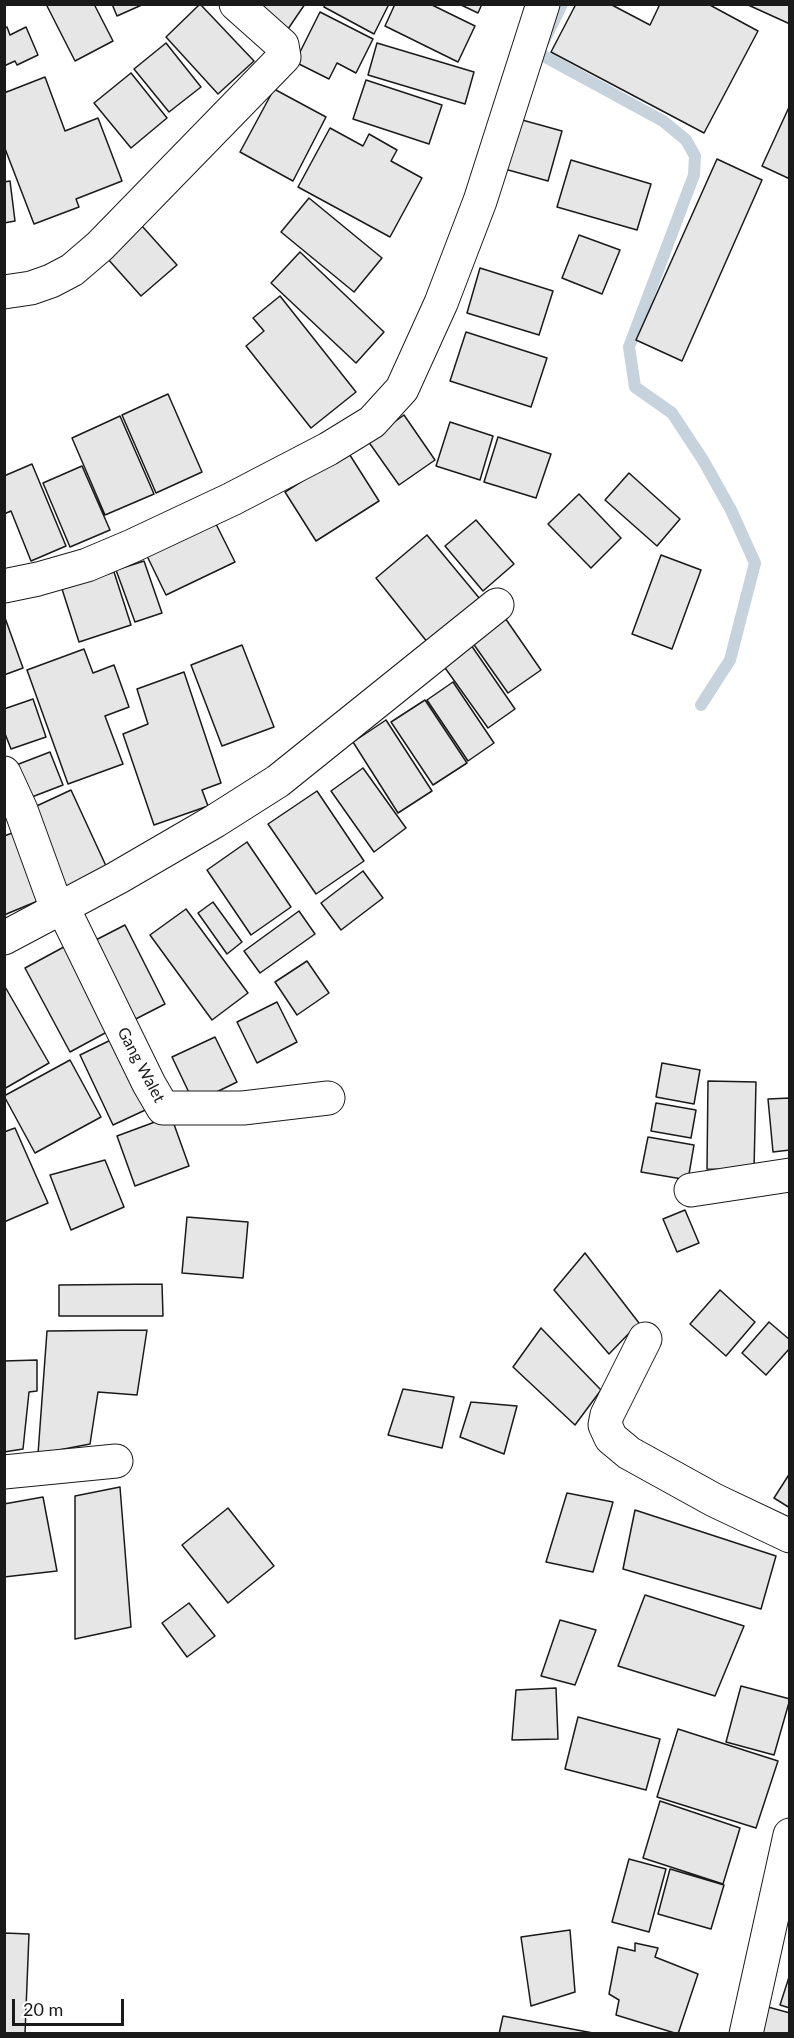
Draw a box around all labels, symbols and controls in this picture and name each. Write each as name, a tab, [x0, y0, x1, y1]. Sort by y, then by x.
street label: Gang Walet	[113, 1024, 169, 1106]
scale bar	[15, 1987, 128, 2025]
text: 20 m	[23, 1998, 63, 2020]

